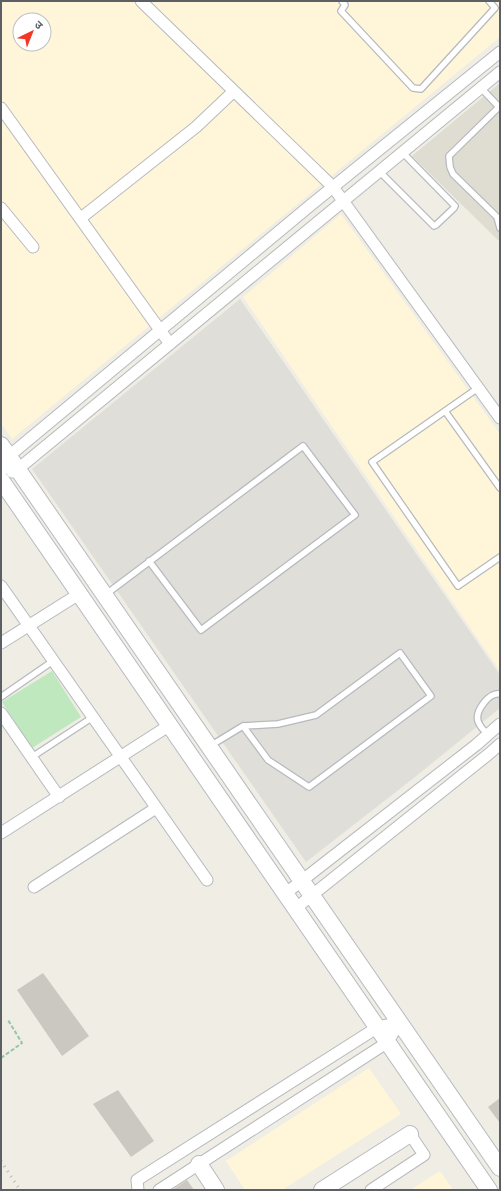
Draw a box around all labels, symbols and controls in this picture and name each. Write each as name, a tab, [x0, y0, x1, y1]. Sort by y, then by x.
north arrow	[12, 12, 52, 52]
text: उ	[32, 18, 46, 32]

